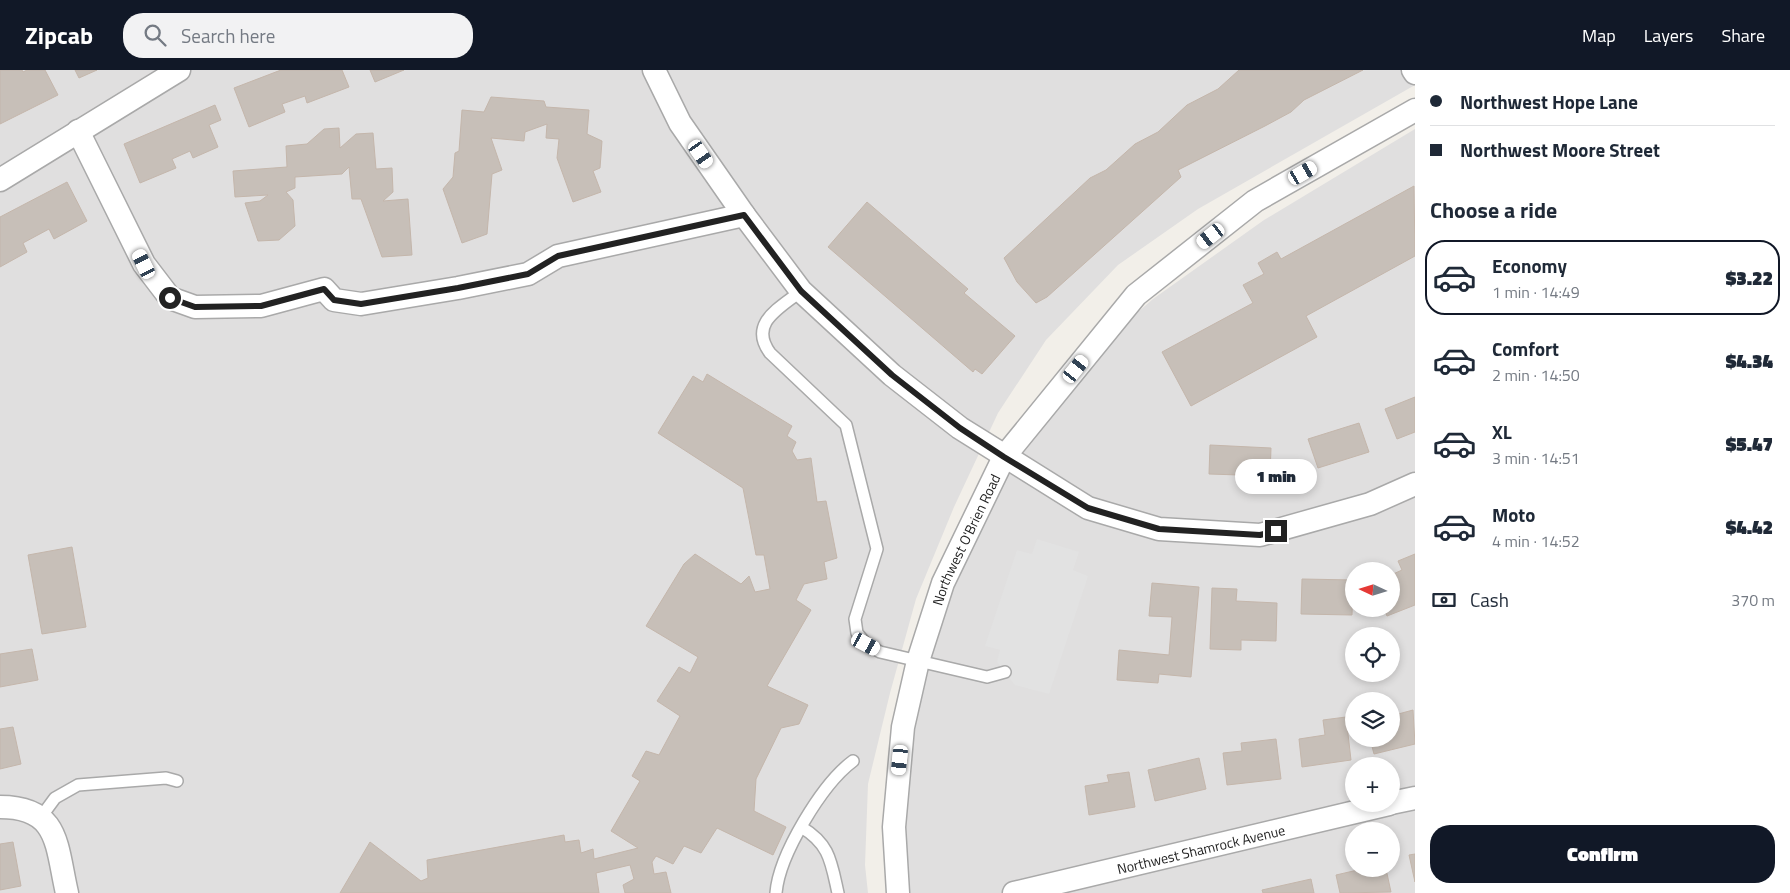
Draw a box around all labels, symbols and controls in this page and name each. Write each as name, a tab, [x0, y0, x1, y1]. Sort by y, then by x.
search box	[123, 13, 473, 58]
text: Zipcab	[25, 17, 93, 53]
icon: search	[141, 21, 169, 49]
text: Search here	[181, 21, 275, 50]
text: Map	[1582, 22, 1616, 49]
text: Layers	[1644, 22, 1693, 49]
text: Share	[1721, 22, 1765, 49]
text: Northwest Hope Lane	[1460, 87, 1638, 116]
text: Northwest Moore Street	[1460, 135, 1660, 164]
car	[686, 137, 715, 171]
car	[1286, 159, 1319, 187]
text: Choose a ride	[1430, 193, 1557, 227]
car	[1194, 221, 1227, 251]
car	[130, 247, 157, 281]
text: Economy	[1492, 251, 1567, 280]
icon: car	[1432, 255, 1477, 300]
text: $3.22	[1726, 263, 1773, 292]
text: 1 min · 14:49	[1492, 280, 1580, 304]
route start	[159, 287, 181, 309]
text: Comfort	[1492, 334, 1559, 363]
icon: car	[1432, 338, 1477, 383]
text: $4.34	[1726, 346, 1773, 375]
car	[1060, 353, 1091, 385]
text: 2 min · 14:50	[1492, 363, 1580, 387]
text: XL	[1492, 417, 1512, 446]
icon: car	[1432, 421, 1477, 466]
text: $5.47	[1726, 429, 1773, 458]
text: 3 min · 14:51	[1492, 446, 1580, 470]
callout: 1 min	[1235, 458, 1317, 494]
text: 1 min	[1256, 464, 1296, 488]
street label: Northwest O'Brien Road	[926, 470, 1005, 608]
text: Moto	[1492, 500, 1535, 529]
icon: car	[1432, 504, 1477, 549]
text: $4.42	[1726, 512, 1773, 541]
route end	[1265, 520, 1287, 542]
text: 4 min · 14:52	[1492, 529, 1580, 553]
north arrow	[1345, 562, 1400, 618]
map controls	[1345, 562, 1400, 877]
text: Cash	[1470, 585, 1509, 614]
icon: cash	[1430, 586, 1458, 614]
text: 370 m	[1731, 588, 1775, 612]
button: locate	[1345, 627, 1400, 682]
car	[849, 630, 882, 658]
button: layers	[1345, 692, 1400, 747]
car	[890, 744, 909, 776]
button: +	[1345, 757, 1400, 812]
street label: Northwest Shamrock Avenue	[1115, 819, 1287, 879]
button: −	[1345, 822, 1400, 877]
button: Confirm	[1430, 825, 1775, 883]

